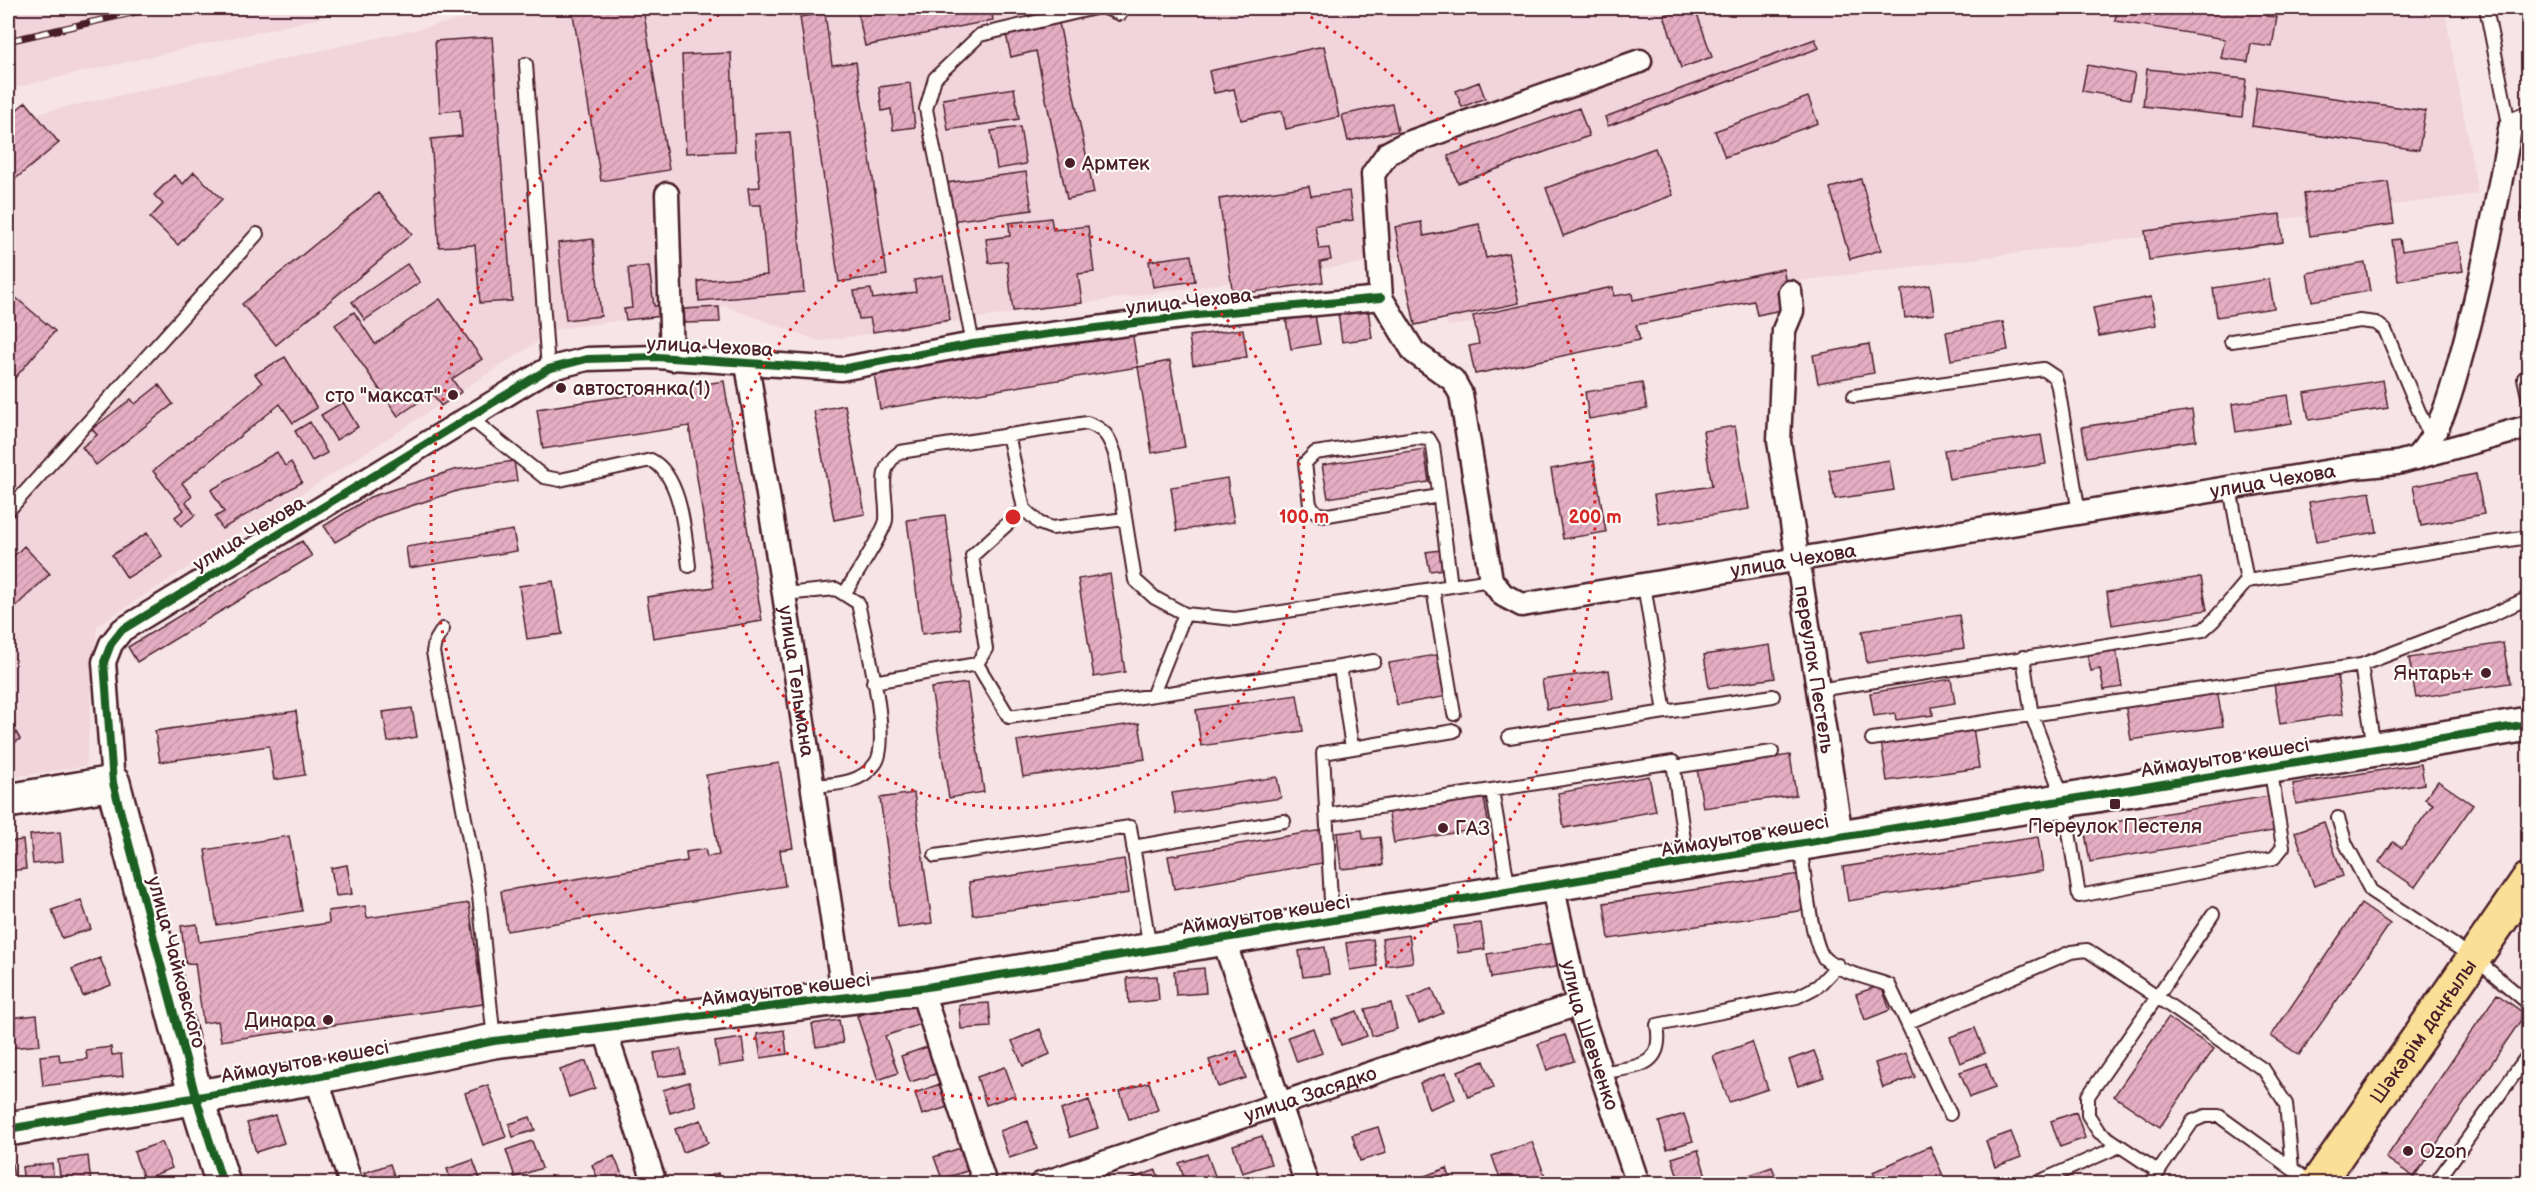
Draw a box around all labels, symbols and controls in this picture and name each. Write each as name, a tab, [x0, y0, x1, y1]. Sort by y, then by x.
place label: Армтек	[1081, 152, 1150, 176]
marker: Армтек	[1063, 156, 1077, 170]
street label: улица Чехова	[1125, 283, 1254, 321]
street label: улица Чехова	[646, 332, 774, 362]
place label: автостоянка(1)	[573, 377, 711, 401]
marker: автостоянка(1)	[554, 381, 568, 395]
place label: сто "максат"	[325, 384, 441, 408]
marker: сто "максат"	[446, 388, 460, 402]
street label: улица Чехова	[2208, 459, 2338, 504]
street label: улица Чехова	[189, 491, 310, 577]
centre of rings	[1003, 507, 1023, 527]
text: 100 m	[1279, 507, 1329, 528]
text: 200 m	[1568, 507, 1622, 528]
street label: улица Чехова	[1729, 539, 1858, 583]
street label: переулок Пестель	[1789, 584, 1839, 755]
street label: улица Тельмана	[773, 604, 819, 759]
place label: Янтарь+	[2393, 662, 2474, 686]
marker: Янтарь+	[2479, 666, 2493, 680]
street label: Аймауытов көшесі	[2138, 733, 2311, 783]
marker: Переулок Пестеля	[2108, 797, 2122, 811]
street label: Аймауытов көшесі	[1658, 809, 1831, 863]
place label: Переулок Пестеля	[2028, 815, 2202, 839]
place label: ГАЗ	[1455, 817, 1490, 841]
marker: ГАЗ	[1436, 821, 1450, 835]
street label: улица Чайковского	[142, 874, 211, 1051]
street label: Аймауытов көшесі	[1179, 890, 1352, 940]
street label: Шәкәрім даңғылы	[2366, 955, 2482, 1109]
street label: улица Шевченко	[1556, 958, 1624, 1113]
street label: Аймауытов көшесі	[699, 968, 872, 1012]
place label: Динара	[244, 1009, 316, 1033]
marker: Динара	[321, 1013, 335, 1027]
street label: Аймауытов көшесі	[218, 1035, 391, 1089]
street label: улица Засядко	[1241, 1061, 1380, 1128]
place label: Ozon	[2420, 1140, 2467, 1164]
marker: Ozon	[2401, 1144, 2415, 1158]

